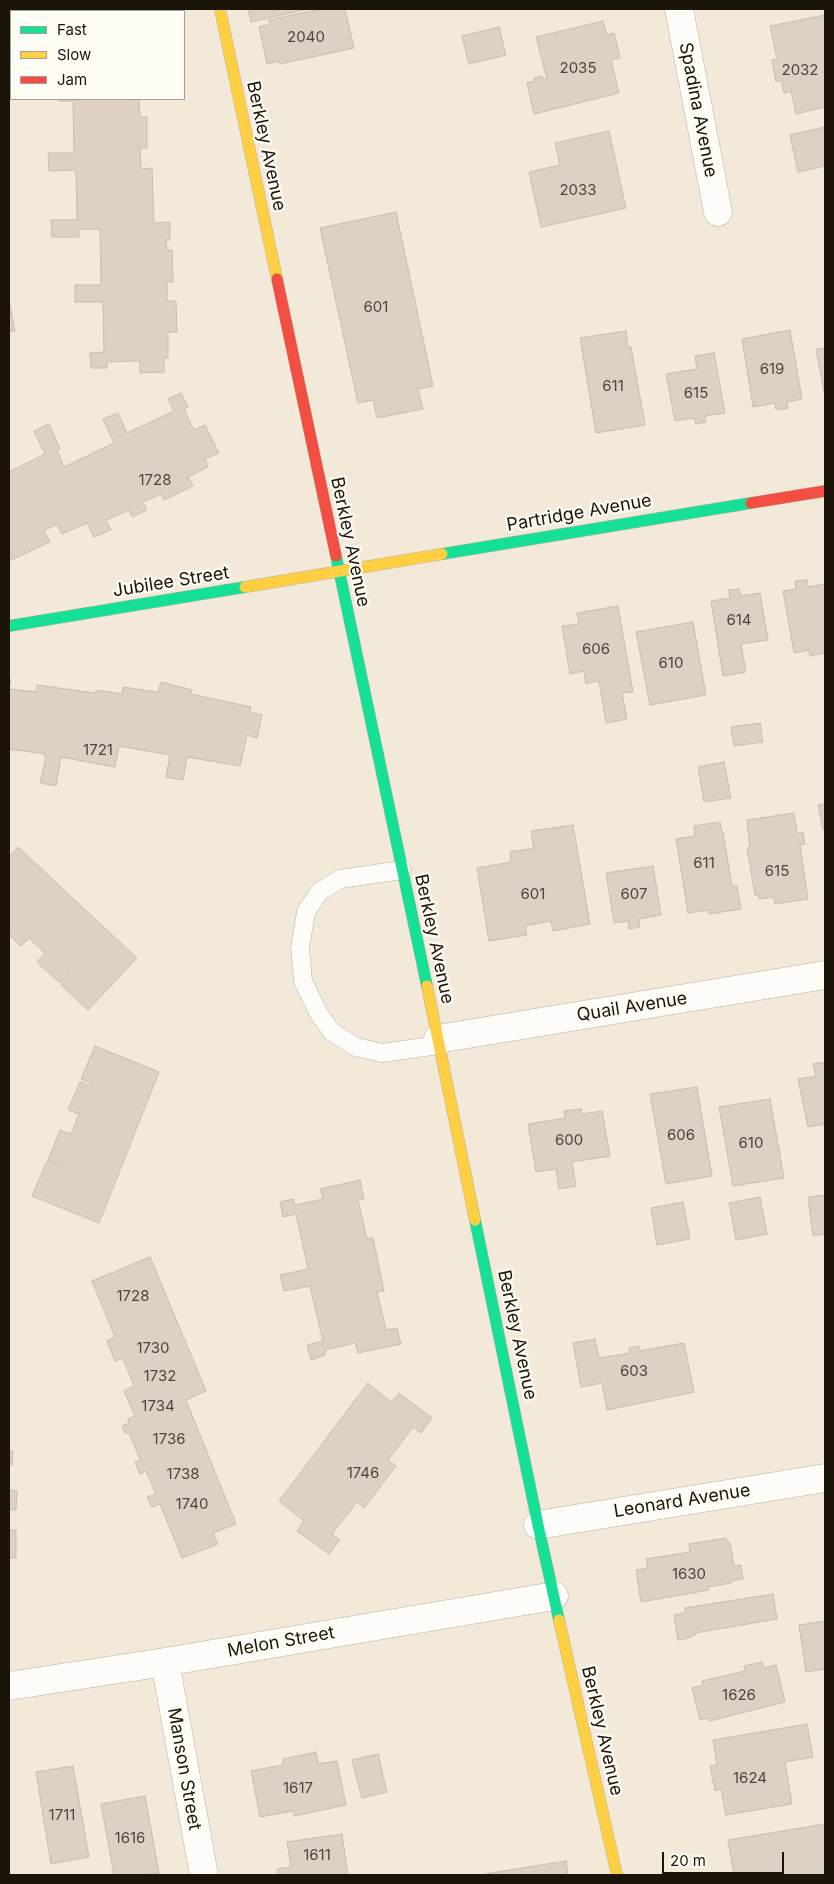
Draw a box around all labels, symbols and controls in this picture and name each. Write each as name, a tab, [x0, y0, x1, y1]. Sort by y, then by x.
legend	[10, 10, 185, 100]
text: Fast	[57, 20, 87, 39]
house number: 2040	[287, 28, 325, 46]
street label: Spadina Avenue	[674, 41, 722, 179]
text: Slow	[57, 45, 91, 64]
house number: 2035	[560, 59, 596, 77]
house number: 2032	[781, 61, 819, 79]
text: Jam	[57, 70, 87, 89]
street label: Berkley Avenue	[242, 79, 290, 213]
house number: 2033	[559, 181, 597, 199]
house number: 601	[364, 298, 388, 316]
house number: 619	[760, 360, 784, 378]
house number: 611	[602, 377, 624, 395]
house number: 615	[684, 384, 708, 402]
house number: 1728	[138, 471, 172, 489]
street label: Berkley Avenue	[326, 475, 374, 609]
street label: Partridge Avenue	[505, 490, 653, 536]
street label: Jubilee Street	[111, 562, 231, 602]
house number: 614	[726, 611, 752, 629]
house number: 606	[582, 640, 610, 658]
house number: 610	[659, 654, 683, 672]
house number: 1721	[83, 741, 113, 759]
house number: 611	[693, 854, 715, 872]
house number: 615	[765, 862, 789, 880]
street label: Berkley Avenue	[410, 872, 458, 1006]
house number: 601	[521, 885, 545, 903]
house number: 607	[621, 885, 647, 903]
street label: Quail Avenue	[575, 988, 689, 1026]
house number: 606	[667, 1126, 695, 1144]
house number: 600	[555, 1131, 583, 1149]
house number: 610	[739, 1134, 763, 1152]
street label: Berkley Avenue	[493, 1268, 541, 1402]
house number: 1728	[116, 1287, 150, 1305]
house number: 1730	[136, 1339, 170, 1357]
house number: 603	[620, 1362, 648, 1380]
house number: 1732	[144, 1367, 176, 1385]
house number: 1734	[141, 1397, 175, 1415]
house number: 1736	[153, 1430, 185, 1448]
house number: 1746	[347, 1464, 379, 1482]
house number: 1738	[167, 1465, 199, 1483]
street label: Leonard Avenue	[612, 1480, 752, 1522]
house number: 1740	[176, 1495, 208, 1513]
house number: 1630	[672, 1565, 706, 1583]
street label: Melon Street	[226, 1622, 336, 1662]
street label: Berkley Avenue	[577, 1664, 627, 1798]
house number: 1626	[722, 1686, 756, 1704]
street label: Manson Street	[163, 1706, 205, 1832]
house number: 1624	[733, 1769, 767, 1787]
house number: 1617	[283, 1779, 313, 1797]
house number: 1711	[49, 1806, 75, 1824]
house number: 1616	[115, 1829, 145, 1847]
scale bar	[664, 1842, 786, 1874]
house number: 1611	[303, 1846, 331, 1864]
text: 20 m	[670, 1851, 706, 1870]

